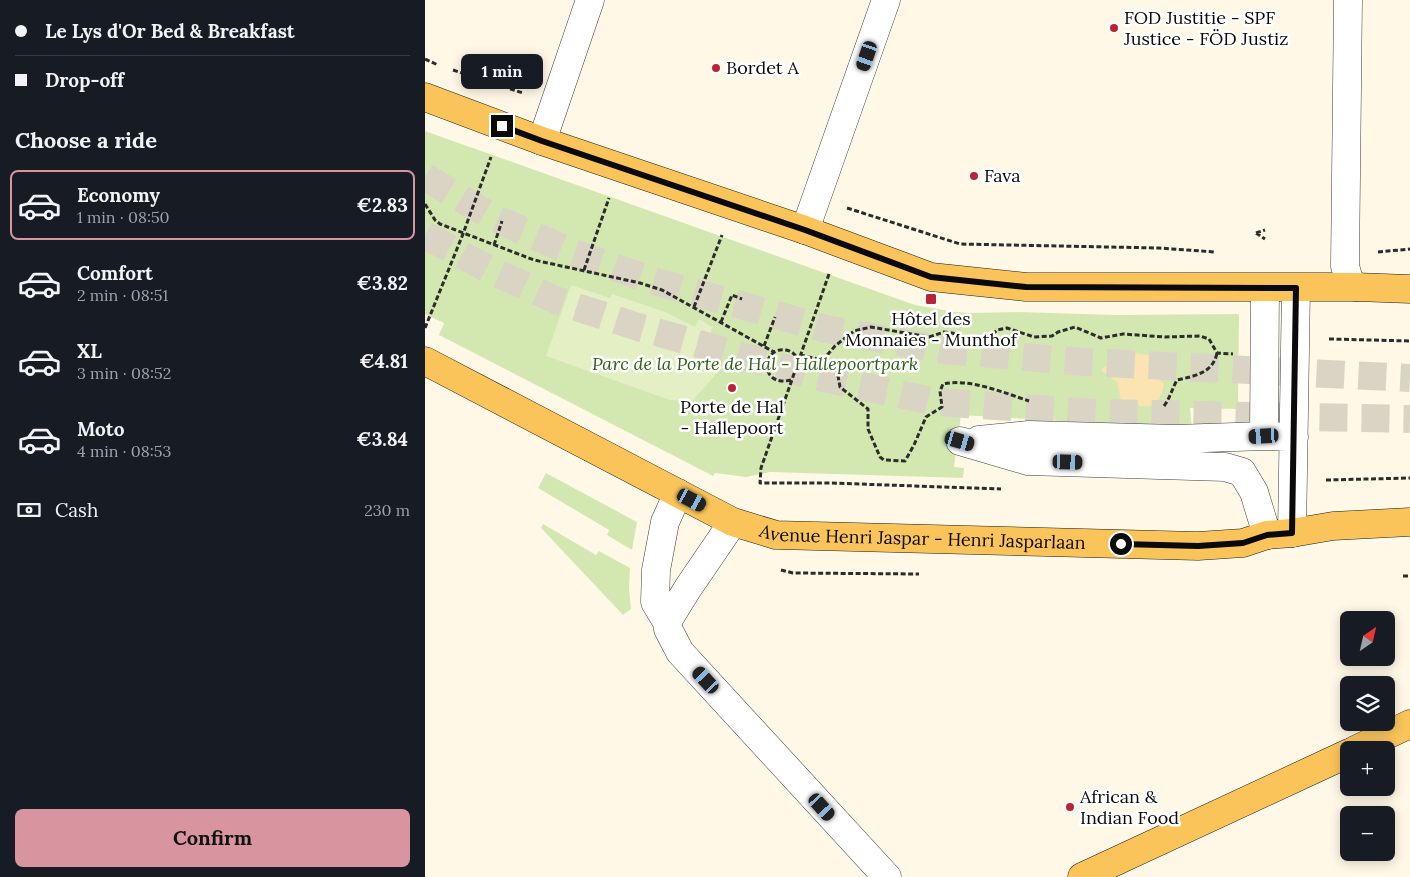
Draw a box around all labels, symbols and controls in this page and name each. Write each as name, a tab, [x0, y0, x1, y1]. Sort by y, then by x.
place label: FOD Justitie - SPF Justice - FÖD Justiz	[1123, 6, 1288, 50]
text: Le Lys d'Or Bed & Breakfast	[45, 19, 295, 43]
marker: FOD Justitie - SPF Justice - FÖD Justiz	[1108, 22, 1120, 34]
car	[855, 39, 878, 73]
callout: 1 min	[461, 54, 543, 88]
place label: Bordet A	[726, 56, 799, 79]
text: 1 min	[482, 61, 522, 81]
marker: Bordet A	[710, 62, 722, 74]
text: Drop-off	[45, 68, 124, 92]
route end	[491, 115, 513, 137]
text: Choose a ride	[15, 126, 157, 154]
place label: Fava	[984, 164, 1020, 187]
marker: Fava	[968, 170, 980, 182]
icon: car	[17, 183, 62, 228]
text: Economy	[77, 183, 160, 207]
text: €2.83	[357, 193, 408, 217]
text: 1 min · 08:50	[77, 207, 170, 227]
icon: car	[17, 261, 62, 306]
text: Comfort	[77, 261, 153, 285]
text: €3.82	[357, 271, 408, 295]
text: 2 min · 08:51	[77, 285, 168, 305]
marker: Hôtel des Monnaies - Munthof	[924, 292, 938, 306]
place label: Hôtel des Monnaies - Munthof	[845, 307, 1019, 351]
icon: car	[17, 339, 62, 384]
text: XL	[77, 339, 102, 363]
text: €4.81	[359, 349, 408, 373]
park label: Parc de la Porte de Hal - Hallepoortpark	[592, 352, 918, 375]
text: 3 min · 08:52	[77, 363, 171, 383]
marker: Porte de Hal - Hallepoort	[726, 382, 738, 394]
place label: Porte de Hal - Hallepoort	[680, 395, 784, 439]
icon: car	[17, 417, 62, 462]
text: Moto	[77, 417, 124, 441]
text: €3.84	[356, 427, 408, 451]
car	[1248, 428, 1279, 444]
car	[943, 430, 976, 452]
text: 4 min · 08:53	[77, 441, 171, 461]
car	[1052, 454, 1083, 470]
car	[675, 486, 708, 514]
icon: cash	[15, 496, 43, 524]
text: Cash	[55, 498, 98, 522]
text: 230 m	[364, 500, 410, 520]
street label: Avenue Henri Jaspar - Henri Jasparlaan	[756, 518, 1086, 554]
route start	[1110, 533, 1132, 555]
north arrow	[1340, 611, 1395, 666]
map controls	[1340, 611, 1395, 861]
car	[690, 664, 721, 696]
button: layers	[1340, 676, 1395, 731]
button: +	[1340, 741, 1395, 796]
place label: African & Indian Food	[1079, 785, 1179, 829]
car	[806, 791, 837, 823]
marker: African & Indian Food	[1064, 801, 1076, 813]
button: −	[1340, 806, 1395, 861]
button: Confirm	[15, 809, 410, 867]

